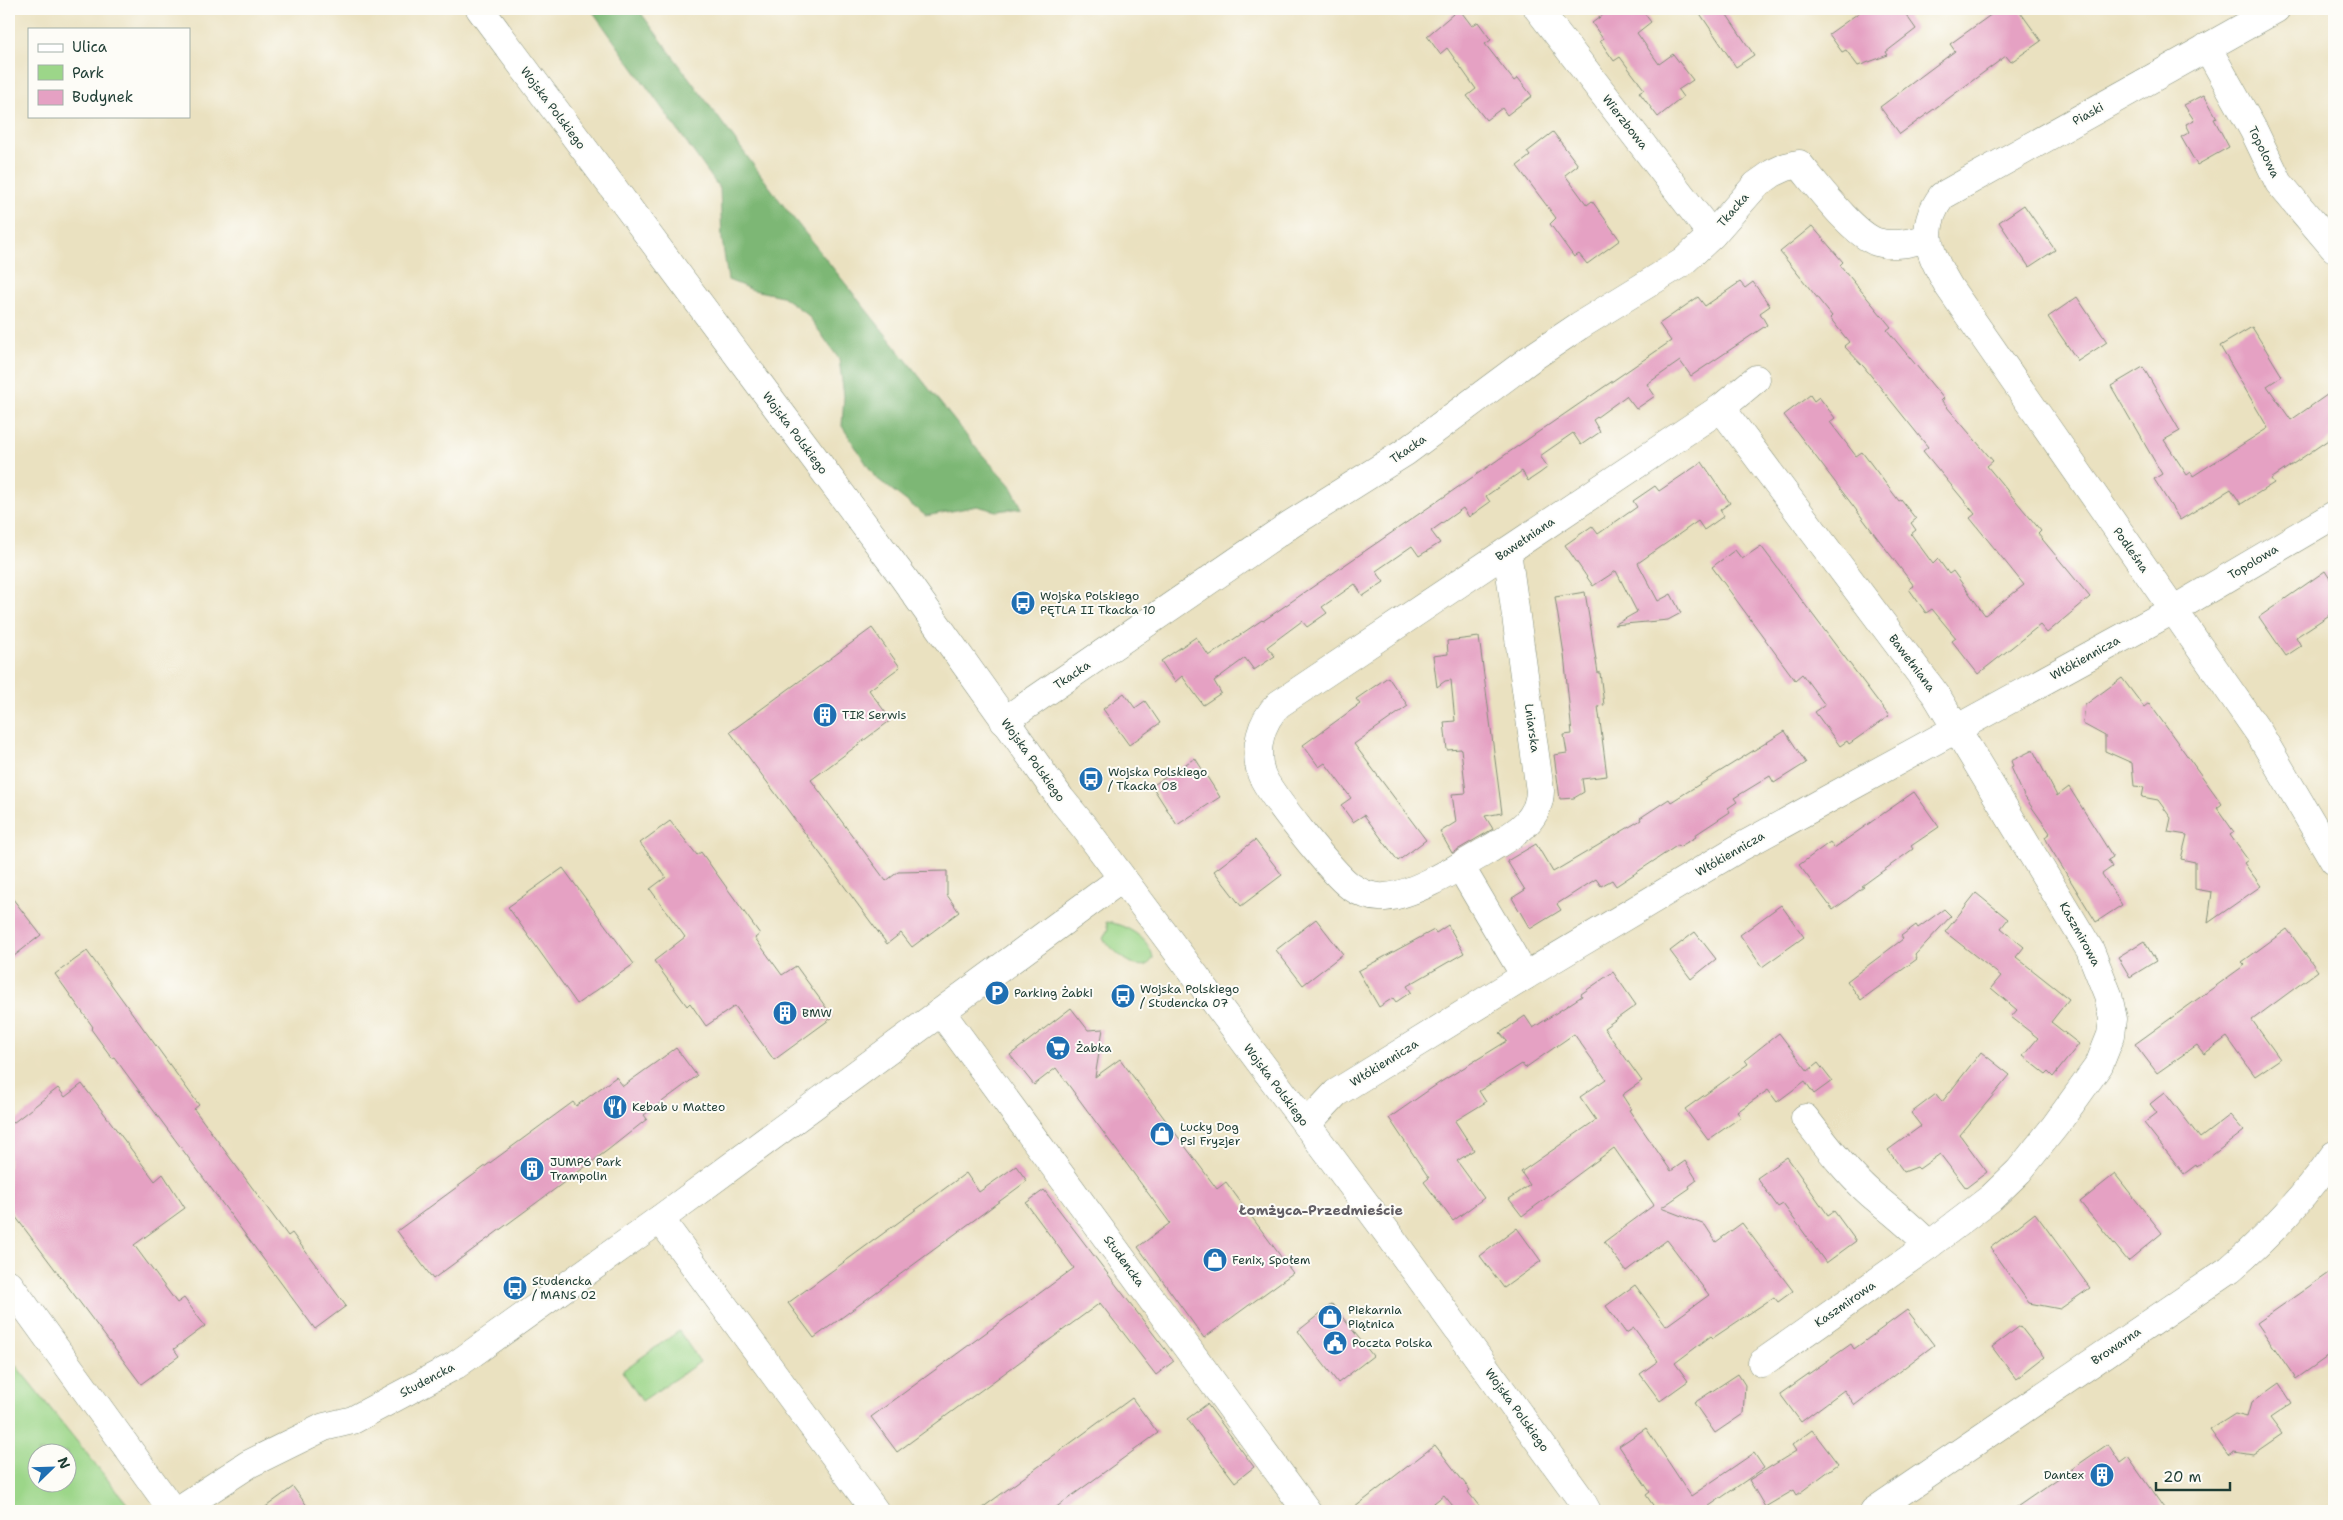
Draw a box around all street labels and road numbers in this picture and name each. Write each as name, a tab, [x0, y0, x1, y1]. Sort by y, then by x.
street label: Wojska Polskiego	[517, 64, 589, 152]
street label: Wierzbowa	[1599, 91, 1652, 153]
street label: Piaski	[2070, 99, 2106, 129]
street label: Topolowa	[2245, 124, 2284, 181]
street label: Tkacka	[1714, 189, 1753, 231]
street label: Wojska Polskiego	[759, 389, 831, 477]
street label: Tkacka	[1387, 430, 1430, 467]
street label: Bawełniana	[1492, 513, 1558, 565]
street label: Podleśna	[2110, 524, 2153, 576]
street label: Topolowa	[2225, 541, 2281, 583]
street label: Bawełniana	[1885, 631, 1939, 695]
street label: Włókiennicza	[2047, 632, 2123, 684]
street label: Tkacka	[1051, 657, 1094, 693]
street label: Lniarska	[1521, 703, 1543, 754]
street label: Wojska Polskiego	[997, 715, 1069, 805]
street label: Włókiennicza	[1692, 827, 1768, 880]
street label: Kaszmirowa	[2056, 899, 2104, 969]
street label: Włókiennicza	[1347, 1035, 1422, 1090]
street label: Wojska Polskiego	[1240, 1041, 1312, 1129]
street label: Studencka	[1100, 1232, 1148, 1290]
street label: Kaszmirowa	[1811, 1277, 1879, 1331]
street label: Browarna	[2088, 1323, 2144, 1369]
street label: Studencka	[397, 1359, 458, 1401]
street label: Wojska Polskiego	[1481, 1365, 1553, 1455]

